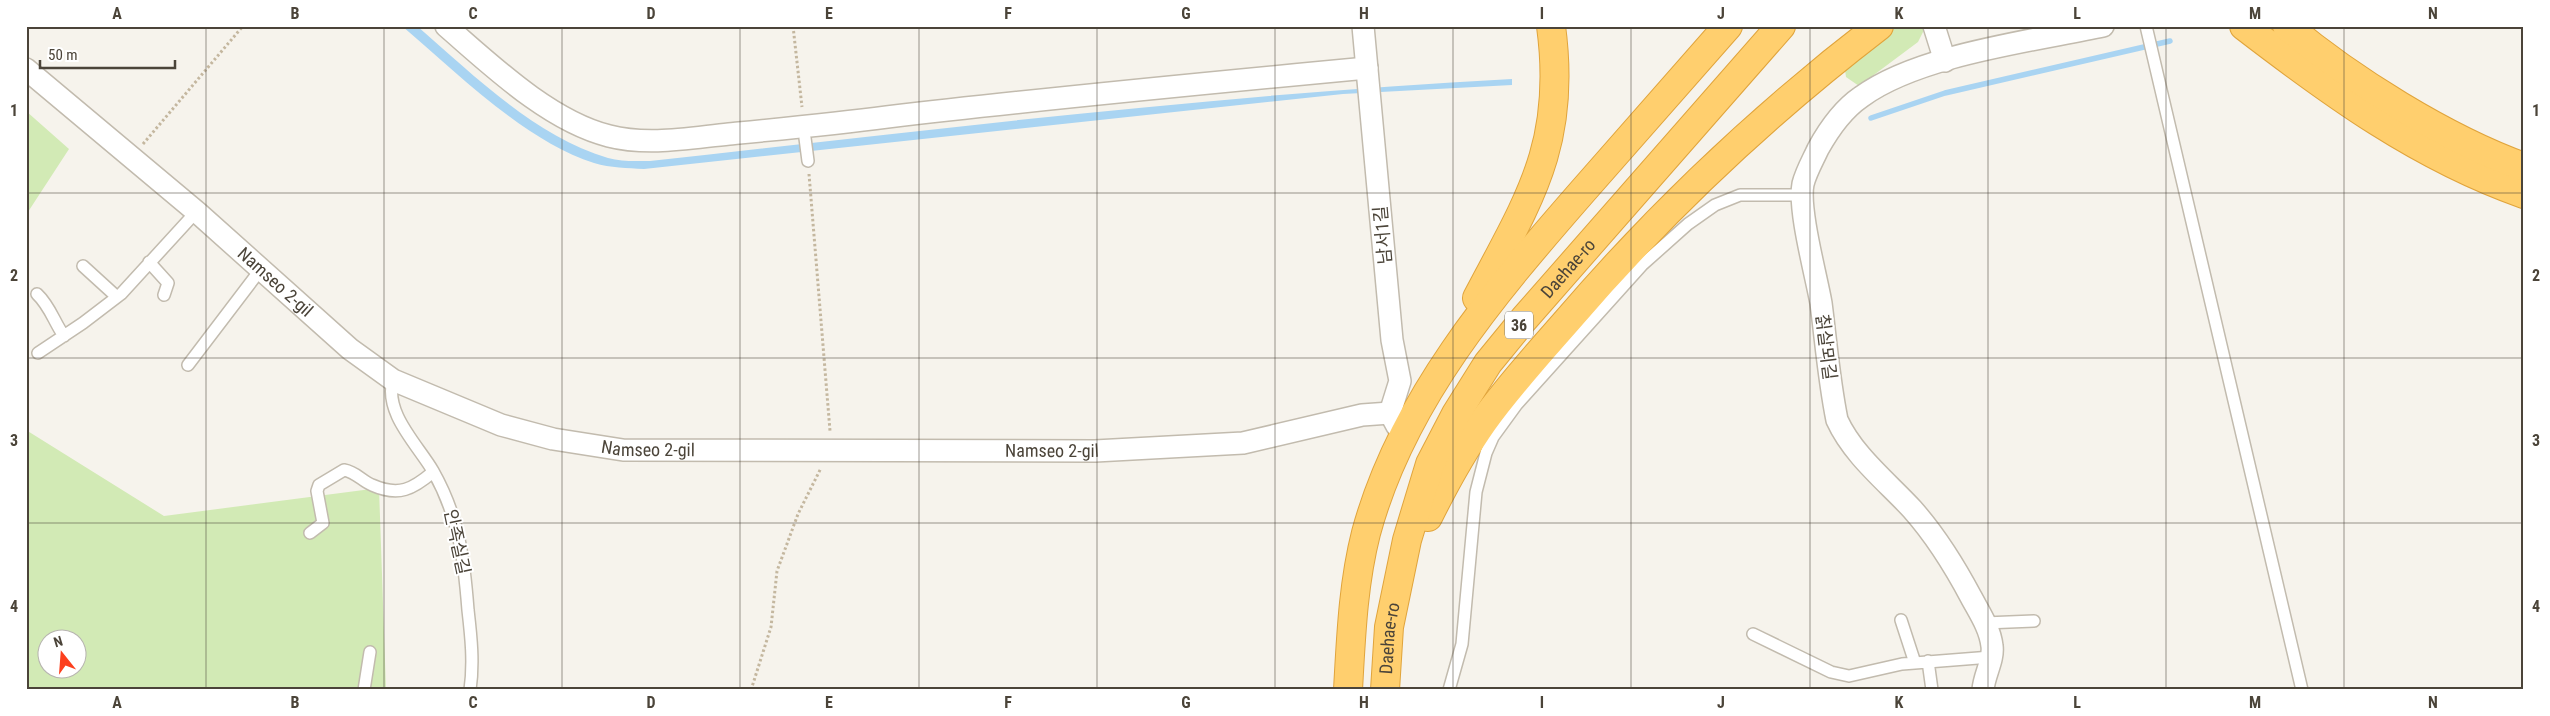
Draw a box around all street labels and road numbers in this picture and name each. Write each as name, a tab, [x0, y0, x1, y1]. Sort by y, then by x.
street label: 남서1길	[1369, 205, 1396, 265]
street label: Daehae-ro	[1536, 234, 1600, 302]
street label: Namseo 2-gil	[234, 243, 318, 321]
road number: 36	[1505, 312, 1533, 338]
street label: 칡살뫼길	[1812, 313, 1841, 381]
street label: Namseo 2-gil	[600, 436, 695, 460]
street label: Namseo 2-gil	[1005, 440, 1099, 461]
street label: 안족실길	[440, 507, 475, 576]
street label: Daehae-ro	[1375, 600, 1404, 675]

